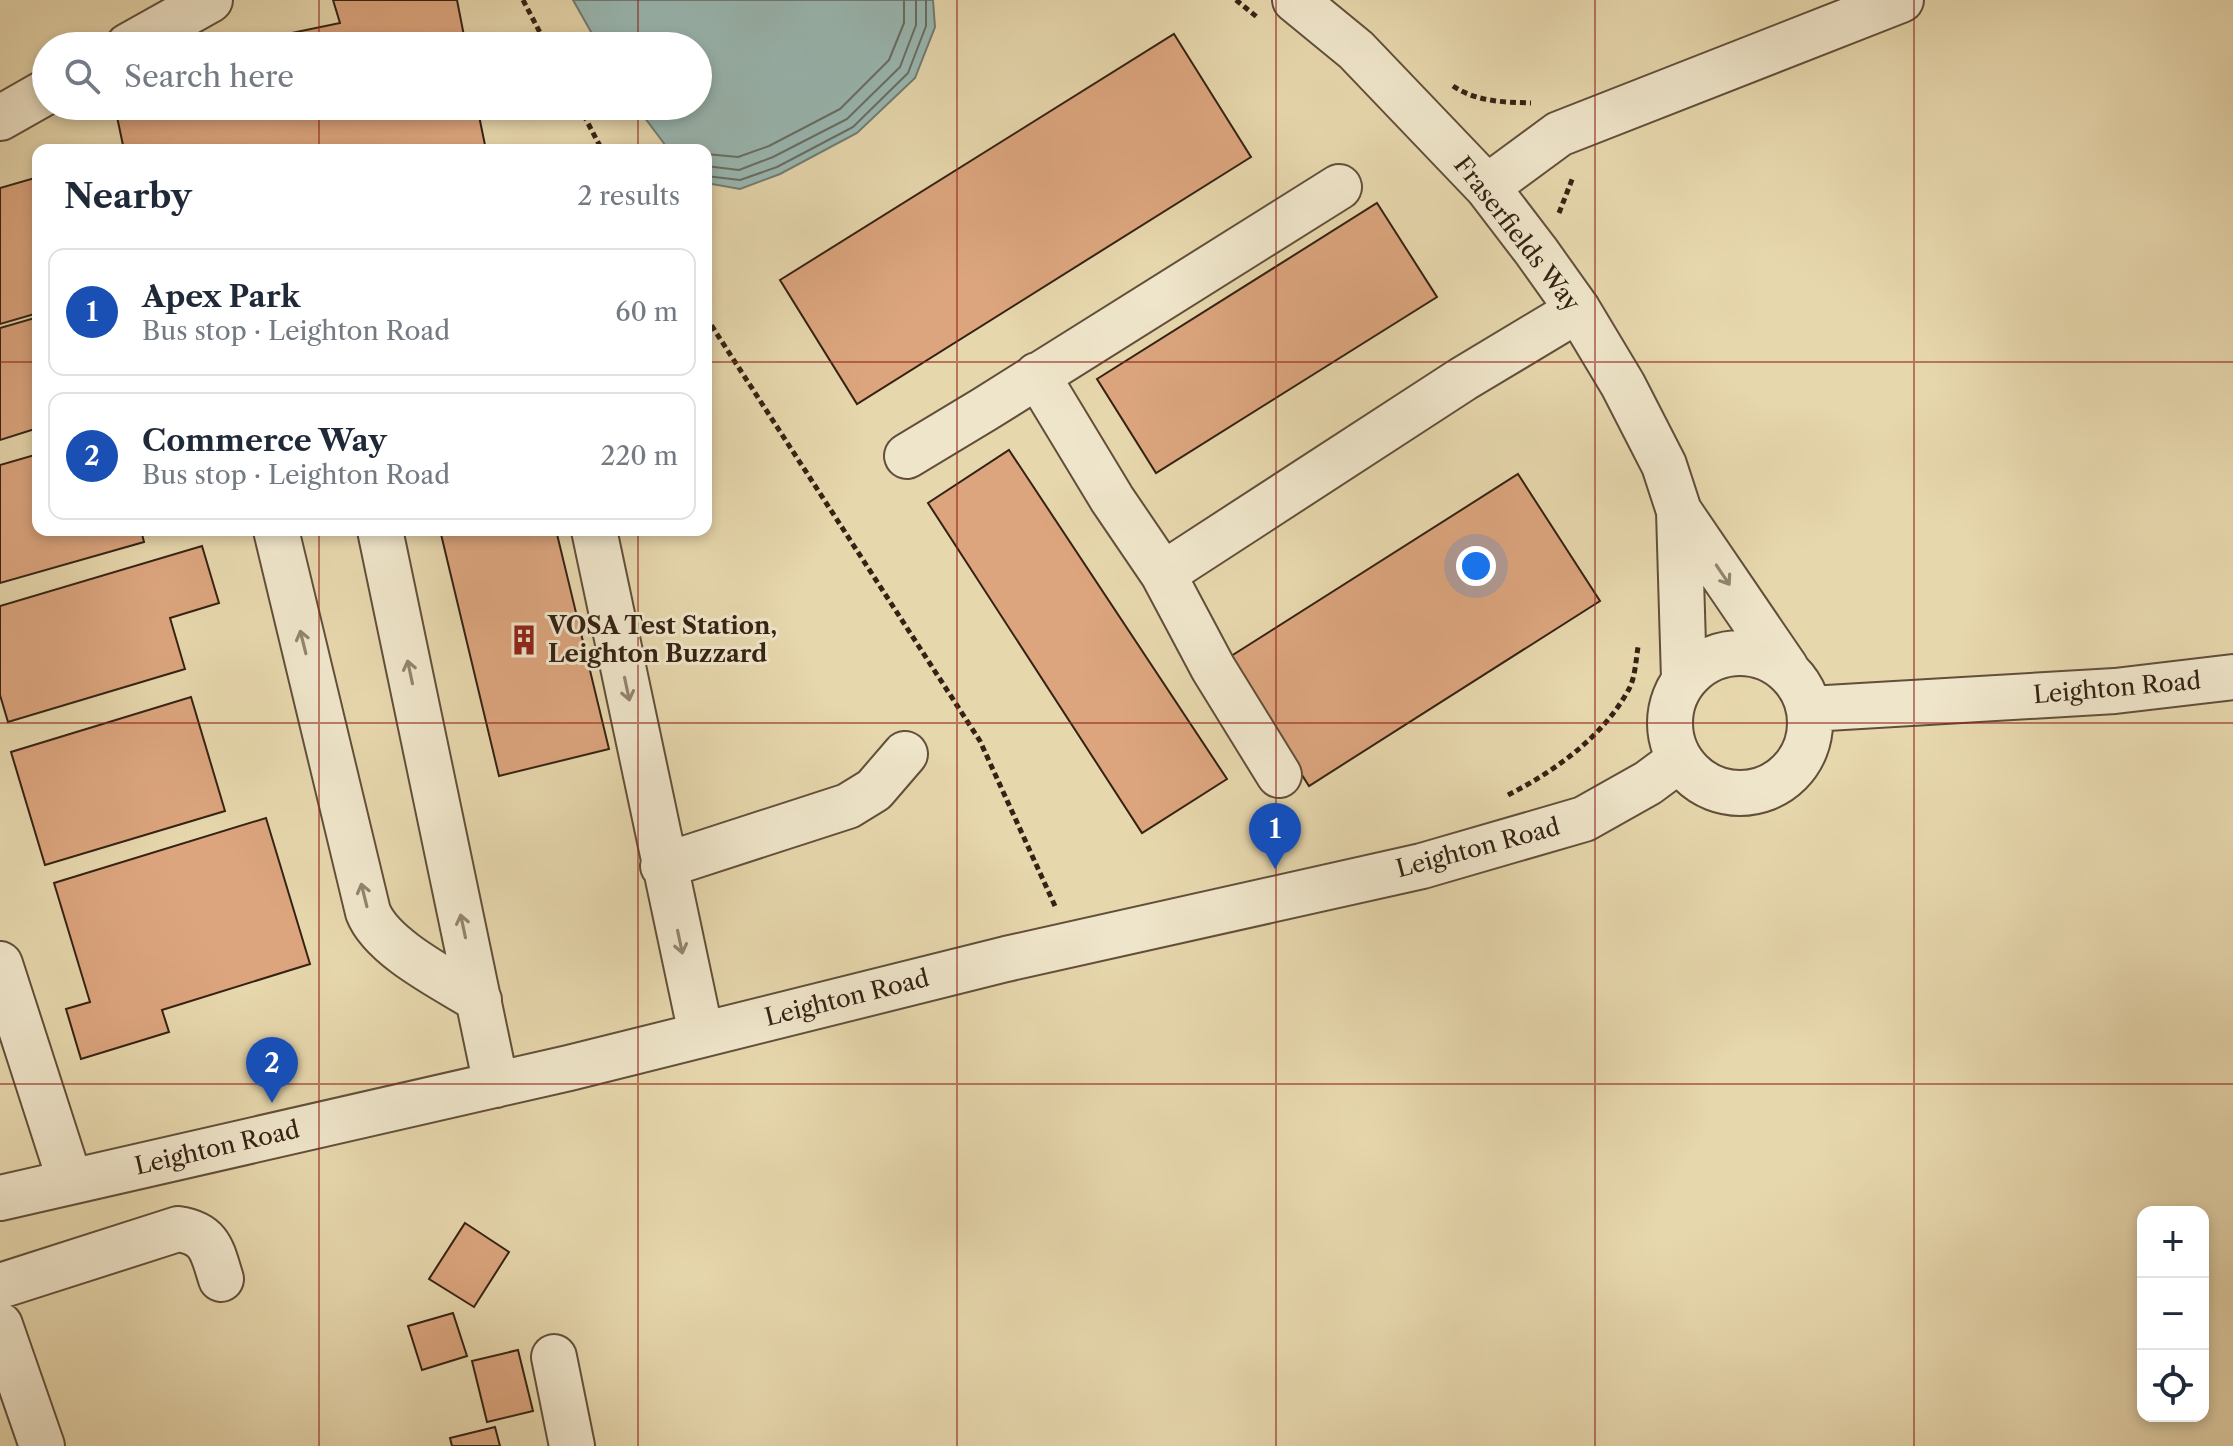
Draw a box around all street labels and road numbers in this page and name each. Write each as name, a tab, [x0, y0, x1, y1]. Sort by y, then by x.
street label: Fraserfields Way	[1448, 151, 1587, 317]
street label: Leighton Road	[2032, 666, 2202, 709]
street label: Leighton Road	[1393, 812, 1563, 883]
street label: Leighton Road	[762, 963, 932, 1032]
street label: Leighton Road	[132, 1114, 302, 1181]

